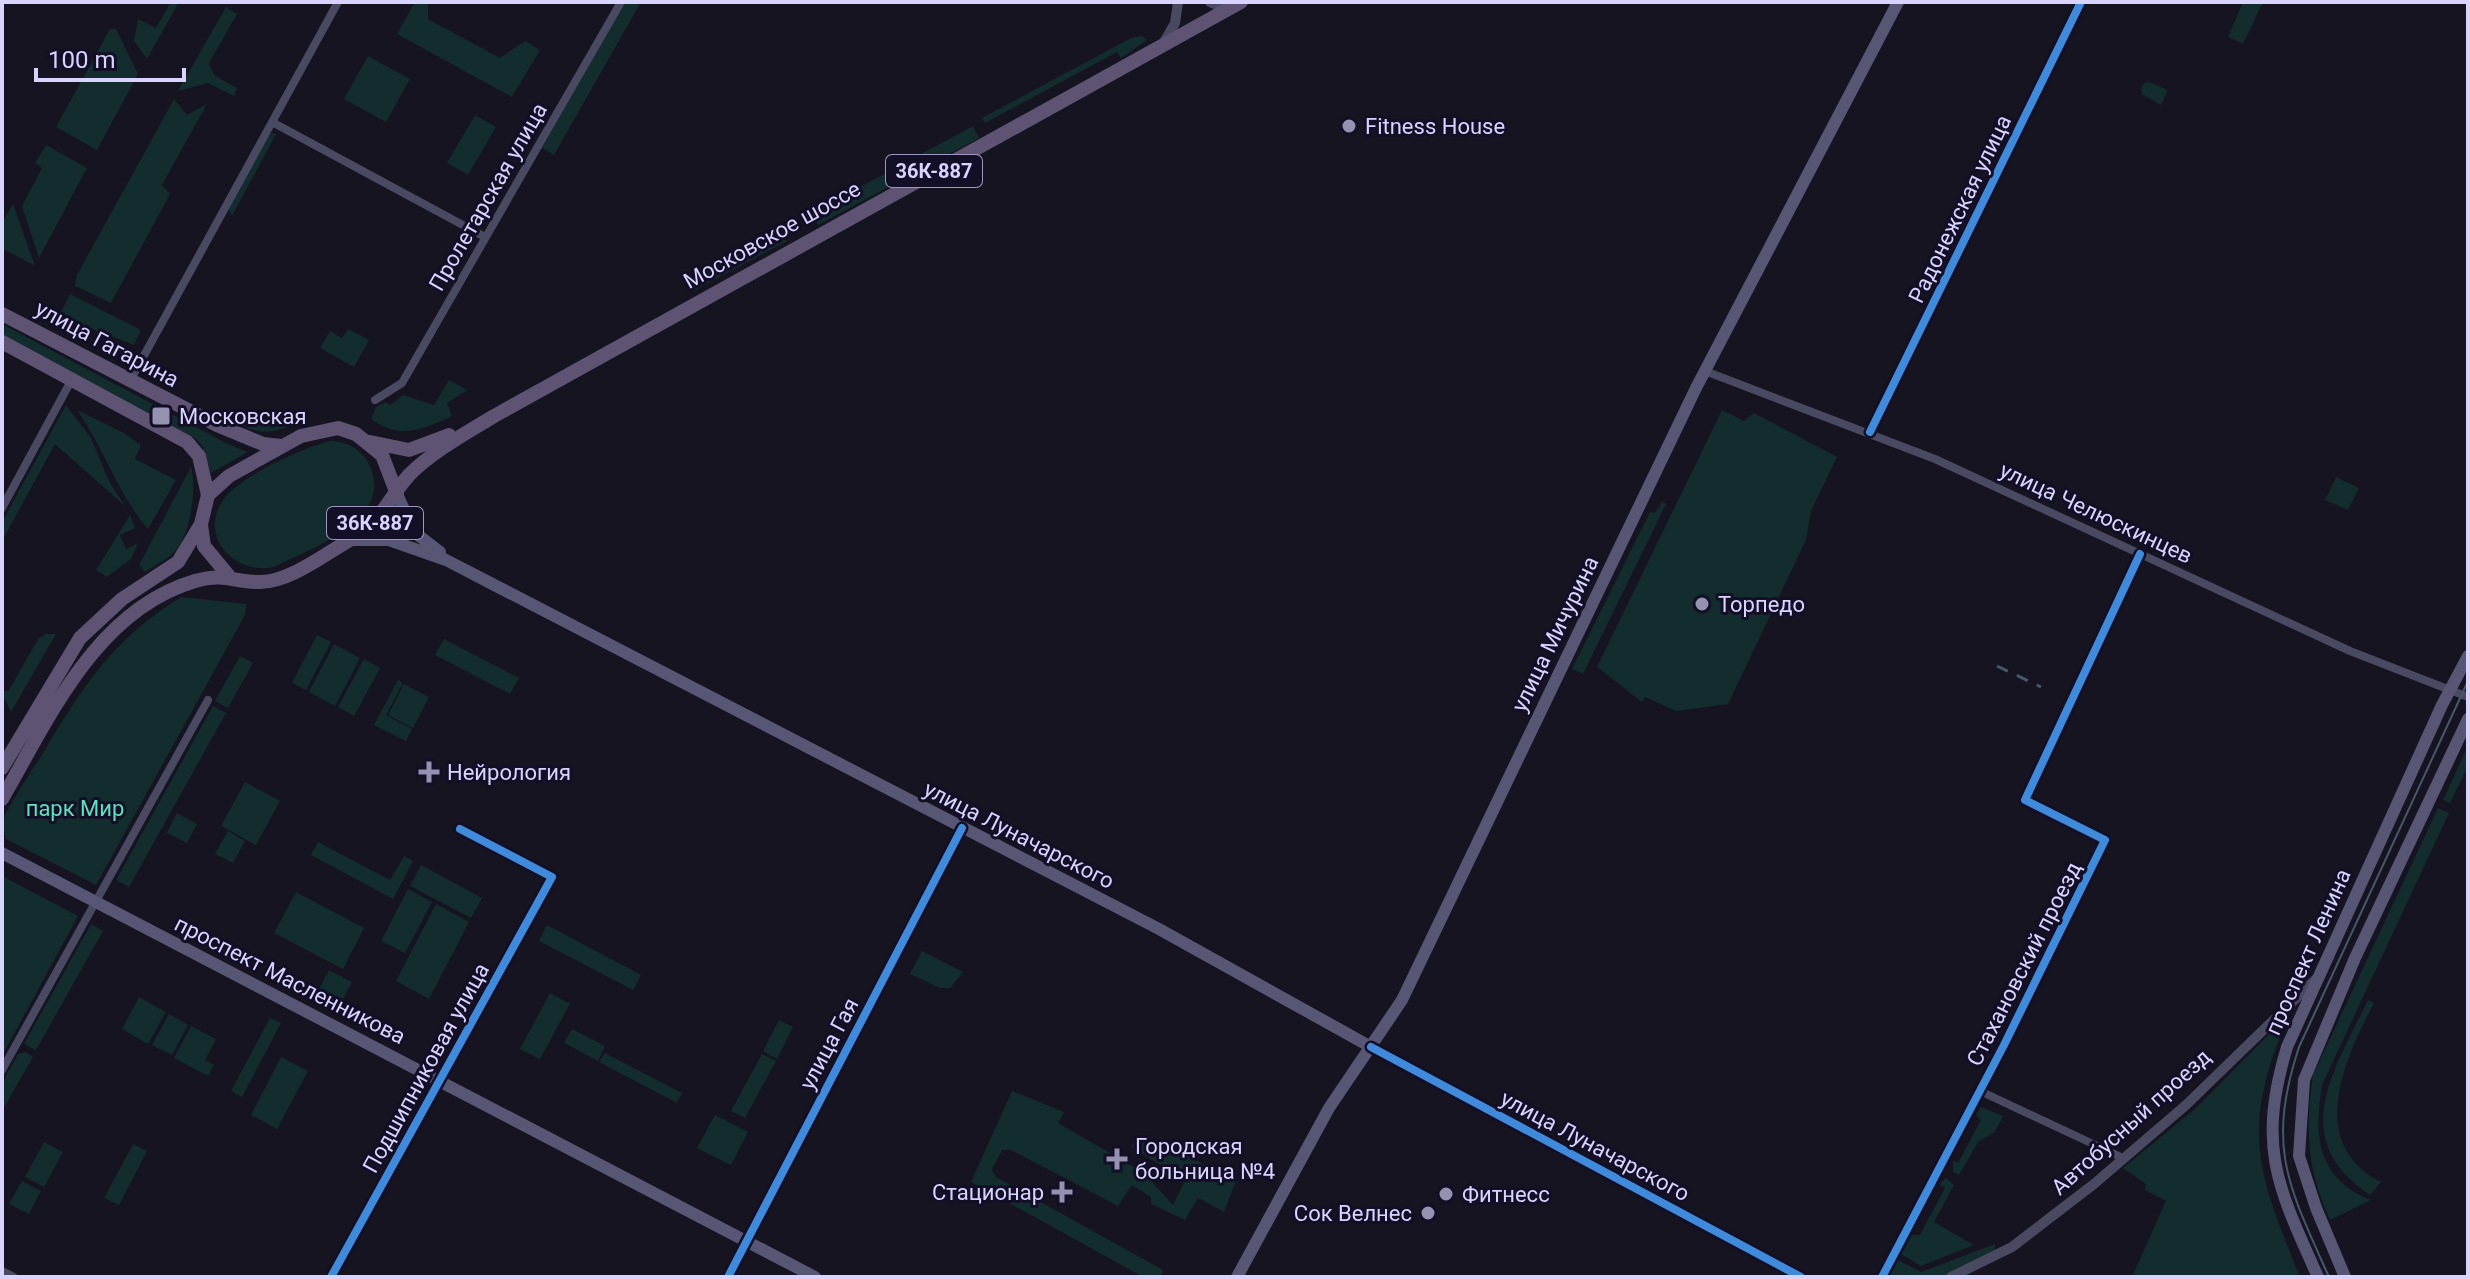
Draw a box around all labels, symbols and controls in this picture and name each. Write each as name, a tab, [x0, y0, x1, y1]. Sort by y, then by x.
scale bar	[36, 32, 184, 82]
text: 100 m	[48, 46, 115, 74]
street label: Пролетарская улица	[424, 99, 552, 295]
street label: Радонежская улица	[1904, 111, 2016, 307]
place label: Fitness House	[1365, 114, 1505, 139]
marker: Fitness House	[1340, 117, 1358, 135]
road number: 36К-887	[886, 155, 982, 187]
street label: Московское шоссе	[679, 176, 865, 294]
street label: улица Гагарина	[31, 296, 183, 392]
place label: Московская	[179, 404, 307, 429]
marker: Московская	[150, 405, 172, 427]
street label: улица Челюскинцев	[1996, 457, 2196, 569]
road number: 36К-887	[327, 507, 423, 539]
street label: улица Мичурина	[1507, 552, 1603, 716]
place label: Торпедо	[1718, 592, 1805, 617]
marker: Торпедо	[1693, 595, 1711, 613]
place label: Нейрология	[447, 760, 571, 785]
marker: Нейрология	[418, 761, 440, 783]
street label: улица Луначарского	[920, 776, 1118, 894]
park label: парк Мир	[26, 796, 124, 821]
street label: Стахановский проезд	[1962, 858, 2086, 1070]
street label: проспект Ленина	[2260, 865, 2356, 1039]
street label: проспект Масленникова	[171, 911, 409, 1049]
street label: Подшипниковая улица	[358, 959, 494, 1177]
street label: улица Гая	[795, 994, 863, 1094]
street label: Автобусный проезд	[2046, 1044, 2216, 1200]
street label: улица Луначарского	[1496, 1086, 1694, 1206]
place label: Городская больница №4	[1135, 1134, 1275, 1184]
marker: Городская больница №4	[1106, 1148, 1128, 1170]
place label: Стационар	[932, 1180, 1044, 1205]
marker: Стационар	[1051, 1181, 1073, 1203]
place label: Фитнесс	[1462, 1182, 1550, 1207]
marker: Фитнесс	[1437, 1185, 1455, 1203]
place label: Сок Велнес	[1294, 1201, 1412, 1226]
marker: Сок Велнес	[1419, 1204, 1437, 1222]

